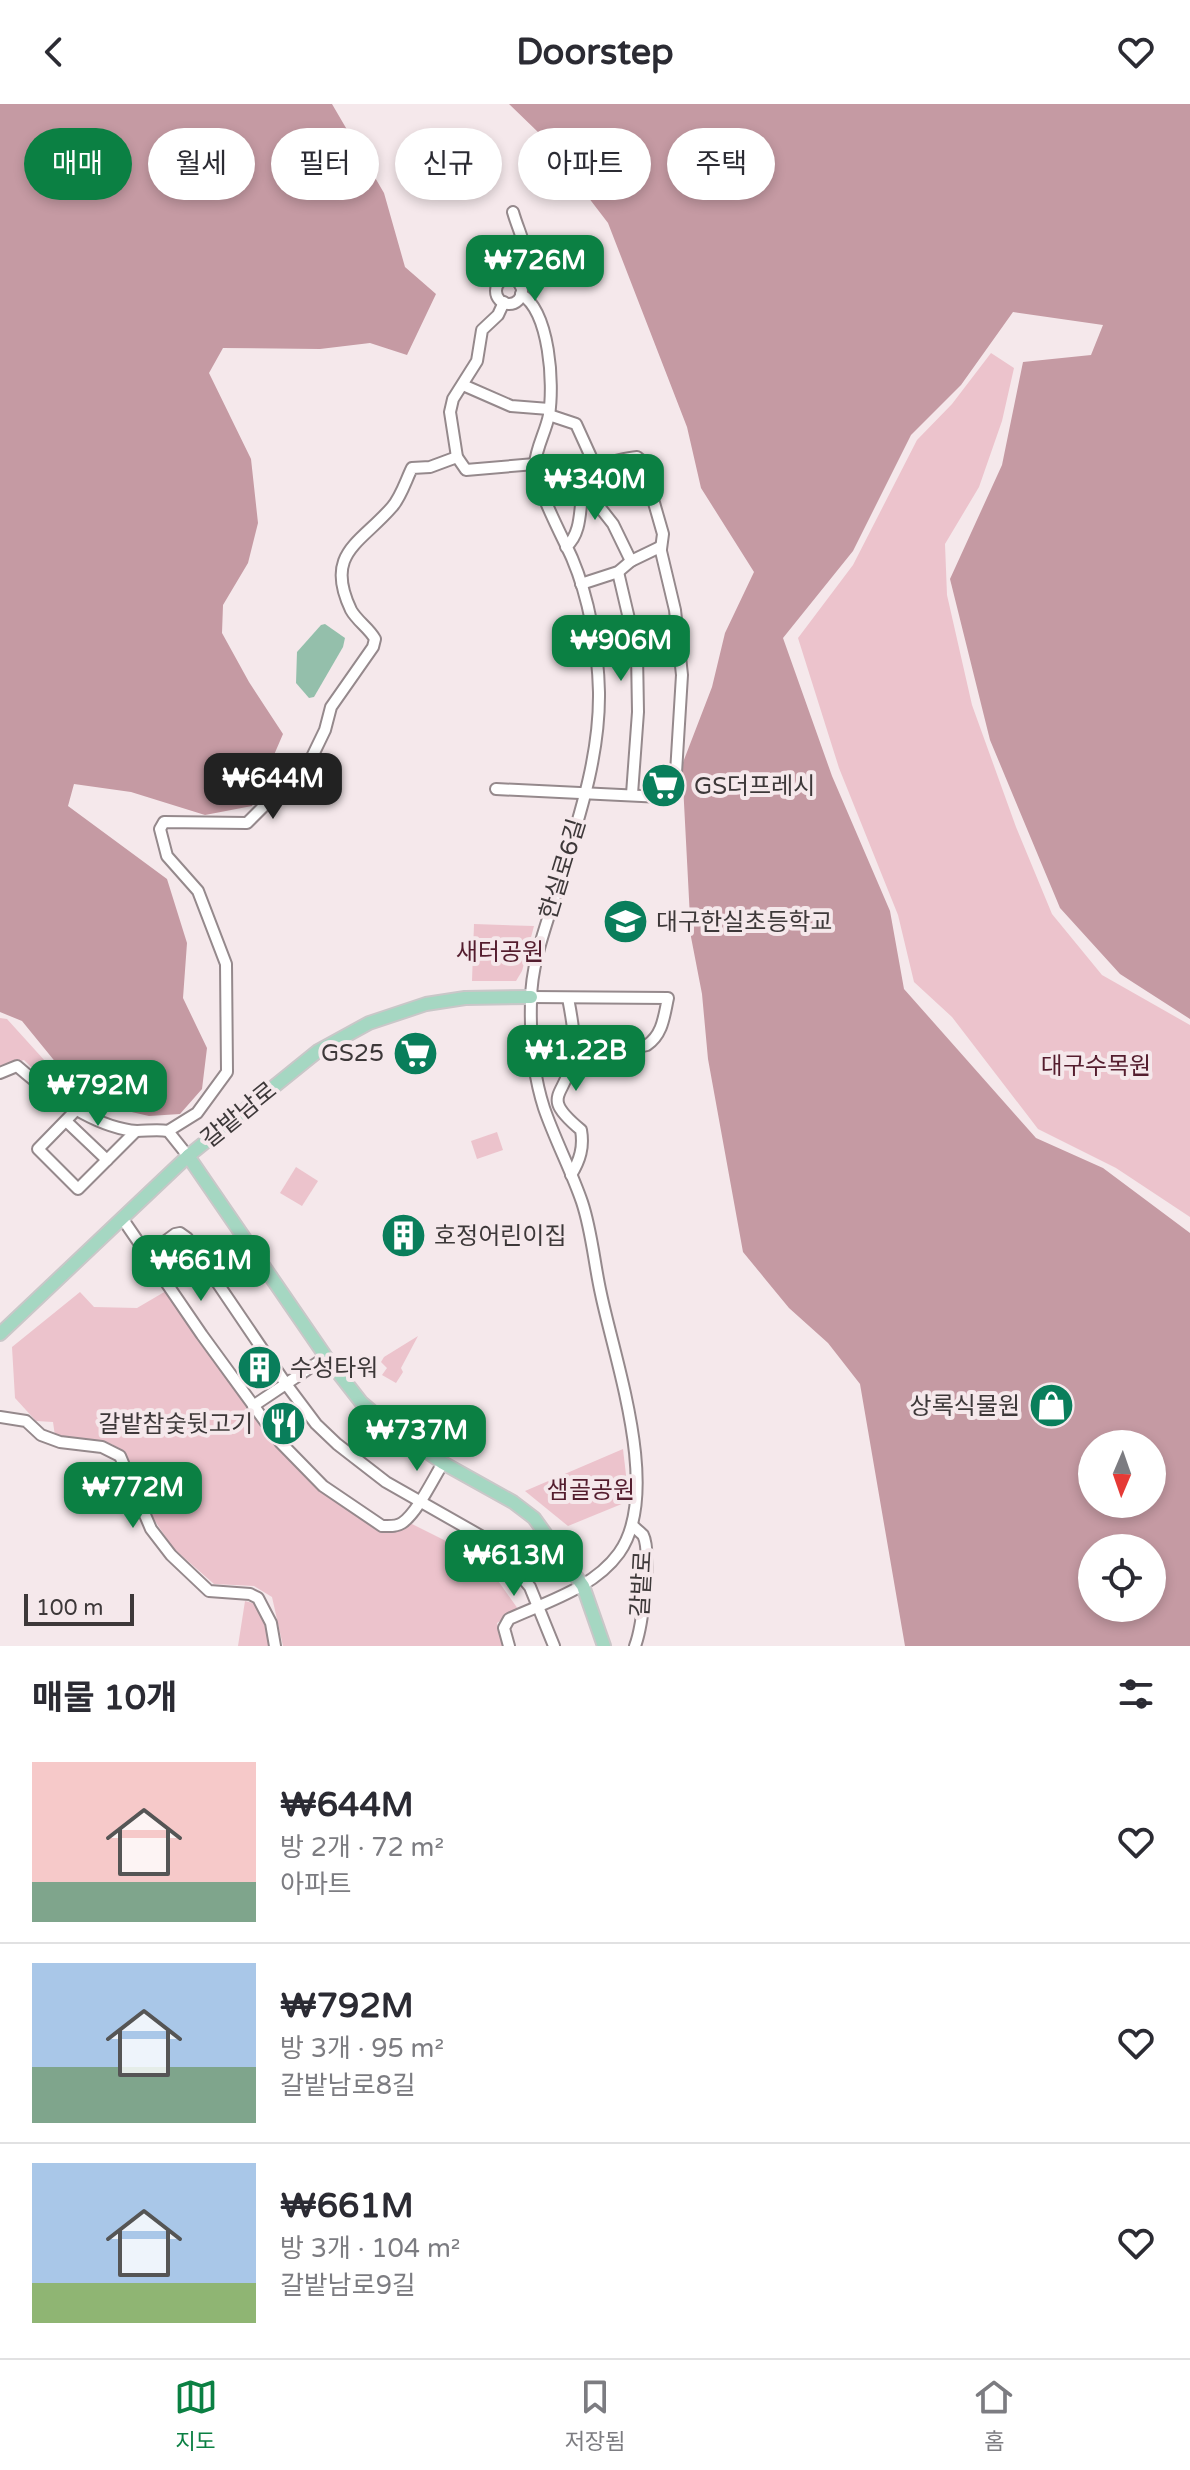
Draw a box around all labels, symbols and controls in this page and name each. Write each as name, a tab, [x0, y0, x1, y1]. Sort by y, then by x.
icon: back	[32, 30, 76, 74]
icon: heart	[1114, 30, 1158, 74]
text: Doorstep	[516, 31, 674, 74]
chip: 매매	[24, 128, 132, 200]
chip: 월세	[148, 128, 255, 200]
chip: 필터	[271, 128, 379, 200]
chip: 신규	[395, 128, 502, 200]
chip: 아파트	[518, 128, 651, 200]
chip: 주택	[667, 128, 775, 200]
pin: ₩726M	[479, 235, 591, 303]
text: ₩726M	[484, 245, 586, 276]
pin: ₩340M	[539, 454, 651, 522]
text: ₩340M	[544, 464, 646, 495]
pin: ₩906M	[565, 615, 677, 683]
text: ₩906M	[570, 625, 672, 656]
pin: ₩644M	[217, 753, 329, 821]
supermarket icon: GS더프레시	[639, 762, 687, 810]
text: ₩644M	[222, 763, 324, 794]
place label: GS더프레시	[694, 772, 815, 801]
street label: 한실로6길	[534, 815, 592, 923]
school or university icon: 대구한실초등학교	[601, 898, 649, 946]
place label: 대구한실초등학교	[656, 908, 833, 937]
park label: 새터공원	[456, 938, 544, 967]
pin: ₩1.22B	[511, 1025, 641, 1093]
supermarket icon: GS25	[391, 1029, 439, 1077]
text: ₩1.22B	[525, 1035, 627, 1066]
place label: GS25	[321, 1039, 384, 1068]
park label: 대구수목원	[1041, 1052, 1151, 1081]
pin: ₩792M	[42, 1060, 154, 1128]
text: ₩792M	[47, 1070, 149, 1101]
street label: 갈밭남로	[196, 1076, 282, 1154]
building icon: 호정어린이집	[379, 1212, 427, 1260]
place label: 호정어린이집	[434, 1222, 566, 1251]
pin: ₩661M	[145, 1235, 257, 1303]
text: ₩661M	[150, 1245, 252, 1276]
building icon: 수성타워	[235, 1344, 283, 1392]
place label: 수성타워	[290, 1354, 378, 1383]
shop icon: 상록식물원	[1027, 1382, 1075, 1430]
place label: 상록식물원	[910, 1392, 1020, 1421]
restaurant icon: 갈밭참숯뒷고기	[260, 1400, 308, 1448]
pin: ₩737M	[361, 1405, 473, 1473]
place label: 갈밭참숯뒷고기	[98, 1410, 253, 1439]
text: ₩737M	[366, 1415, 468, 1446]
north arrow	[1078, 1430, 1166, 1518]
map controls	[1078, 1430, 1166, 1622]
pin: ₩772M	[77, 1462, 189, 1530]
text: ₩772M	[82, 1472, 184, 1503]
park label: 샘골공원	[547, 1476, 635, 1505]
pin: ₩613M	[458, 1530, 570, 1598]
button: locate	[1078, 1534, 1166, 1622]
text: ₩613M	[463, 1540, 565, 1571]
street label: 갈밭로	[626, 1550, 658, 1618]
scale bar	[24, 1590, 134, 1626]
text: 100 m	[36, 1595, 103, 1621]
icon: filters	[1114, 1672, 1158, 1716]
text: 매물 10개	[32, 1678, 177, 1719]
text: ₩644M	[280, 1785, 414, 1826]
icon: home	[96, 1794, 192, 1890]
icon: heart	[1114, 1820, 1158, 1864]
text: 방 2개 · 72 m²	[280, 1832, 444, 1863]
text: 아파트	[280, 1869, 352, 1900]
text: ₩792M	[280, 1986, 414, 2027]
icon: home	[96, 1995, 192, 2091]
icon: heart	[1114, 2021, 1158, 2065]
text: 방 3개 · 95 m²	[280, 2033, 444, 2064]
text: 갈밭남로8길	[280, 2070, 416, 2101]
text: ₩661M	[280, 2186, 414, 2227]
icon: home	[96, 2195, 192, 2291]
icon: heart	[1114, 2221, 1158, 2265]
text: 방 3개 · 104 m²	[280, 2233, 460, 2264]
text: 갈밭남로9길	[280, 2270, 416, 2301]
tab: 지도	[174, 2375, 218, 2455]
tab: 저장됨	[565, 2375, 625, 2455]
tab: 홈	[972, 2375, 1016, 2455]

